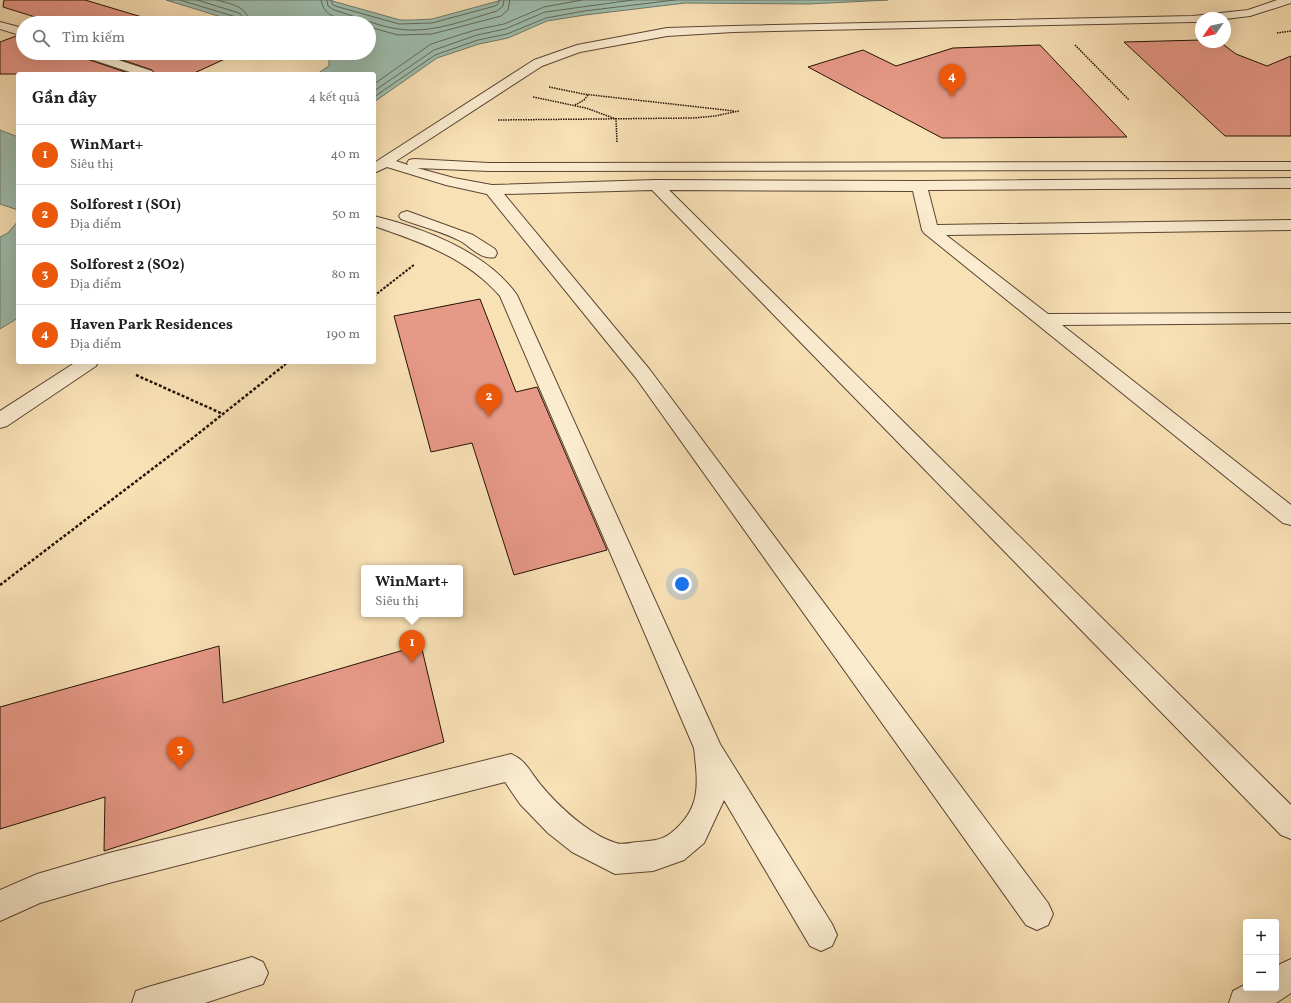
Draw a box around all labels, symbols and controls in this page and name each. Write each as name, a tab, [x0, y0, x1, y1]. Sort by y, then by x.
north arrow	[1195, 12, 1231, 48]
search box	[16, 16, 376, 60]
icon: search	[30, 27, 52, 49]
text: Tìm kiếm	[62, 28, 125, 49]
pin: 4	[939, 64, 965, 97]
text: Gần đây	[32, 87, 97, 110]
text: 4 kết quả	[309, 89, 360, 107]
text: WinMart+	[70, 135, 143, 156]
text: 1	[42, 146, 48, 164]
text: 40 m	[331, 146, 360, 164]
text: Siêu thị	[70, 156, 113, 174]
text: Solforest 1 (SO1)	[70, 195, 181, 216]
text: 2	[42, 206, 48, 224]
text: 50 m	[332, 206, 360, 224]
text: Địa điểm	[70, 216, 121, 234]
text: Solforest 2 (SO2)	[70, 255, 184, 276]
text: 3	[42, 266, 48, 284]
text: 80 m	[331, 266, 360, 284]
text: Địa điểm	[70, 276, 121, 294]
text: Haven Park Residences	[70, 315, 233, 336]
text: 4	[41, 326, 49, 344]
text: 190 m	[326, 326, 360, 344]
text: Địa điểm	[70, 336, 121, 354]
pin: 2	[476, 384, 502, 417]
popup	[361, 565, 463, 617]
text: WinMart+	[375, 572, 449, 593]
your location	[672, 574, 692, 594]
text: Siêu thị	[375, 593, 419, 611]
pin: 1	[399, 630, 425, 663]
pin: 3	[167, 737, 193, 770]
map controls	[1243, 919, 1279, 991]
button: +	[1243, 919, 1279, 955]
button: −	[1243, 955, 1279, 991]

